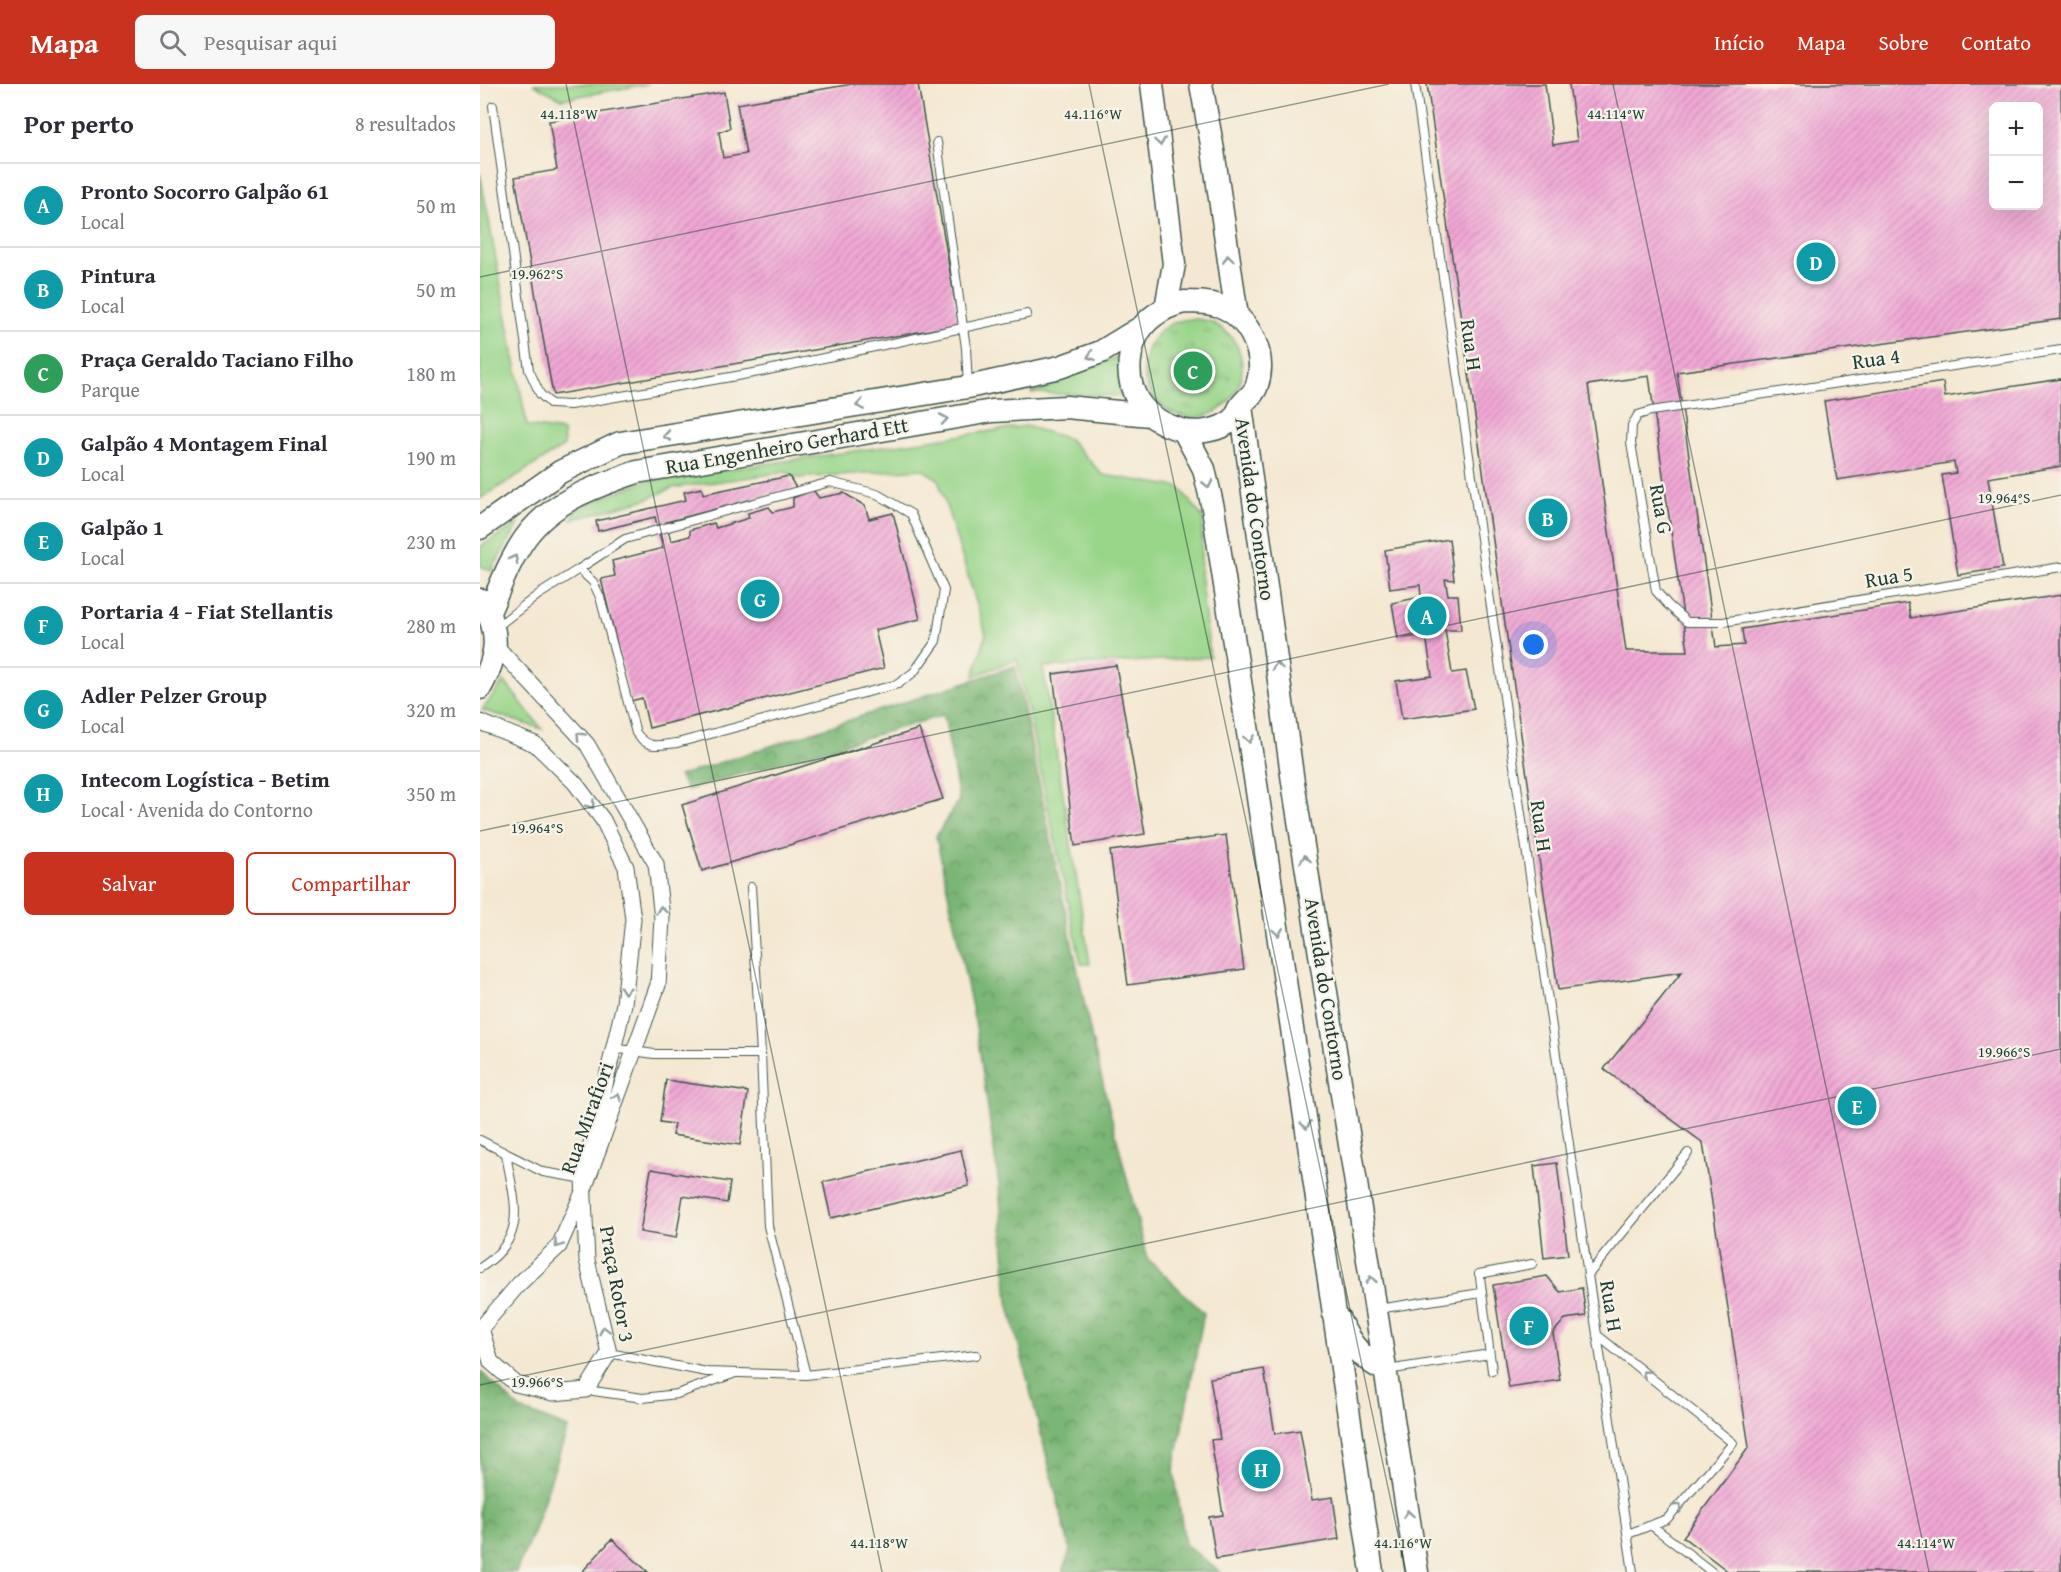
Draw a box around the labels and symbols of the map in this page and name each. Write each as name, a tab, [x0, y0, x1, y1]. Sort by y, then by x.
text: 44.118°W	[540, 103, 598, 124]
text: 44.116°W	[1064, 103, 1122, 124]
text: 44.114°W	[1587, 103, 1645, 124]
one-way arrow	[1153, 137, 1165, 147]
pin: D	[1796, 240, 1836, 285]
one-way arrow	[1223, 254, 1235, 263]
text: 19.962°S	[511, 263, 563, 284]
street label: Rua H	[1453, 317, 1490, 373]
street label: Rua 4	[1850, 340, 1902, 377]
one-way arrow	[1087, 348, 1097, 361]
pin: C	[1174, 348, 1212, 394]
one-way arrow	[855, 398, 865, 410]
street label: Rua Engenheiro Gerhard Ett	[663, 409, 911, 482]
one-way arrow	[939, 413, 949, 426]
street label: Avenida do Contorno	[1227, 415, 1284, 603]
one-way arrow	[663, 429, 672, 441]
one-way arrow	[1200, 479, 1213, 489]
street label: Rua G	[1642, 481, 1681, 536]
text: 19.964°S	[1978, 487, 2030, 508]
pin: B	[1528, 496, 1568, 540]
one-way arrow	[507, 555, 518, 565]
street label: Rua 5	[1863, 557, 1915, 596]
pin: G	[740, 576, 780, 622]
pin: A	[1408, 594, 1446, 638]
your location	[1519, 630, 1548, 659]
one-way arrow	[1271, 662, 1284, 671]
one-way arrow	[576, 732, 587, 743]
one-way arrow	[1242, 734, 1254, 744]
street label: Rua H	[1523, 798, 1560, 854]
one-way arrow	[584, 799, 595, 810]
text: 19.964°S	[511, 817, 563, 838]
one-way arrow	[1300, 855, 1312, 864]
street label: Avenida do Contorno	[1297, 895, 1356, 1083]
one-way arrow	[655, 905, 668, 914]
one-way arrow	[1271, 927, 1283, 936]
one-way arrow	[619, 986, 632, 995]
text: 19.966°S	[1978, 1041, 2030, 1062]
street label: Rua Mirafiori	[552, 1057, 621, 1178]
pin: E	[1838, 1084, 1876, 1128]
one-way arrow	[609, 1092, 622, 1103]
one-way arrow	[1299, 1120, 1311, 1129]
street label: Praça Rotor 3	[592, 1223, 643, 1345]
one-way arrow	[554, 1238, 565, 1249]
one-way arrow	[1366, 1275, 1378, 1285]
street label: Rua H	[1592, 1278, 1631, 1334]
pin: F	[1510, 1304, 1548, 1348]
one-way arrow	[598, 1325, 611, 1335]
text: 19.966°S	[511, 1371, 563, 1392]
one-way arrow	[1642, 1371, 1653, 1382]
pin: H	[1242, 1446, 1280, 1492]
one-way arrow	[1670, 1503, 1681, 1514]
one-way arrow	[1402, 1510, 1414, 1519]
text: 44.118°W	[850, 1532, 908, 1553]
text: 44.116°W	[1374, 1532, 1432, 1553]
text: 44.114°W	[1897, 1532, 1955, 1553]

